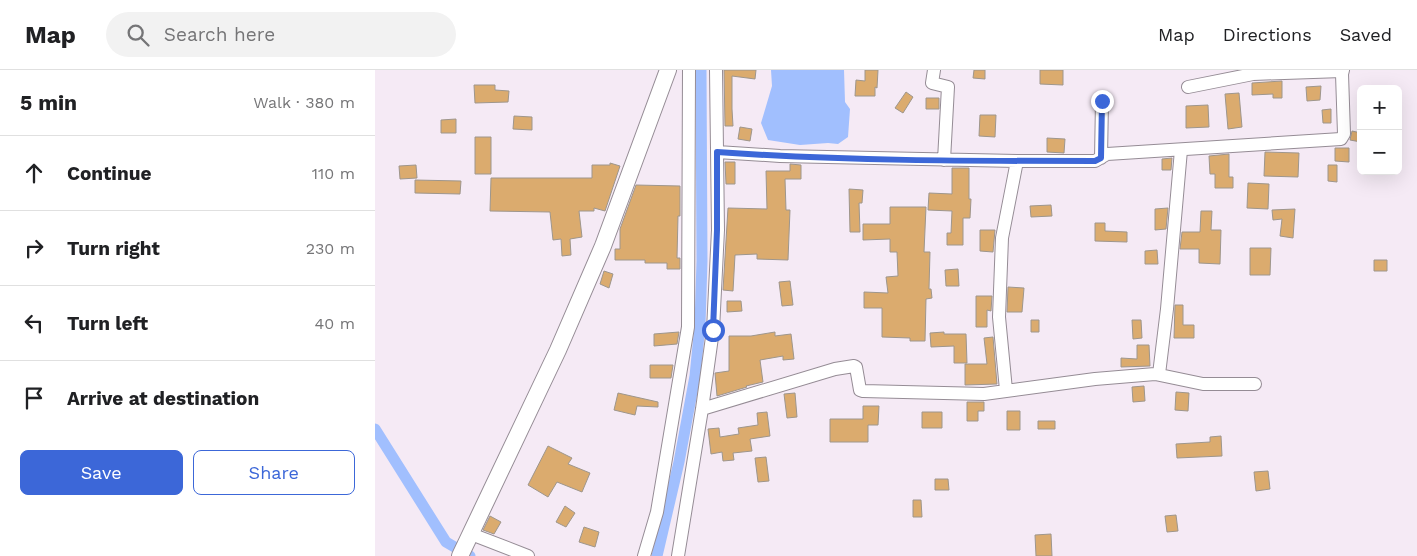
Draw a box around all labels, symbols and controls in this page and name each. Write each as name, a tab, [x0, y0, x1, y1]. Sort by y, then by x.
search box	[106, 12, 456, 57]
text: Map	[25, 21, 76, 49]
icon: search	[124, 21, 152, 49]
text: Search here	[164, 23, 275, 46]
text: Map	[1158, 24, 1195, 45]
text: Directions	[1223, 24, 1312, 45]
text: Saved	[1340, 24, 1392, 45]
map controls	[1357, 85, 1402, 175]
button: +	[1357, 85, 1402, 130]
text: 5 min	[20, 90, 77, 115]
route end	[1091, 90, 1114, 113]
text: Walk · 380 m	[253, 93, 355, 112]
button: −	[1357, 130, 1402, 175]
icon: ahead	[20, 159, 48, 187]
text: Continue	[67, 162, 151, 185]
text: 110 m	[312, 164, 355, 183]
icon: right	[20, 234, 48, 262]
text: Turn right	[67, 237, 160, 260]
text: 230 m	[306, 239, 355, 258]
icon: left	[20, 309, 48, 337]
text: Turn left	[67, 312, 148, 335]
text: 40 m	[315, 314, 355, 333]
route start	[702, 319, 725, 342]
icon: arrive	[20, 384, 48, 412]
text: Arrive at destination	[67, 387, 259, 410]
button: Save	[20, 450, 183, 495]
button: Share	[193, 450, 355, 495]

